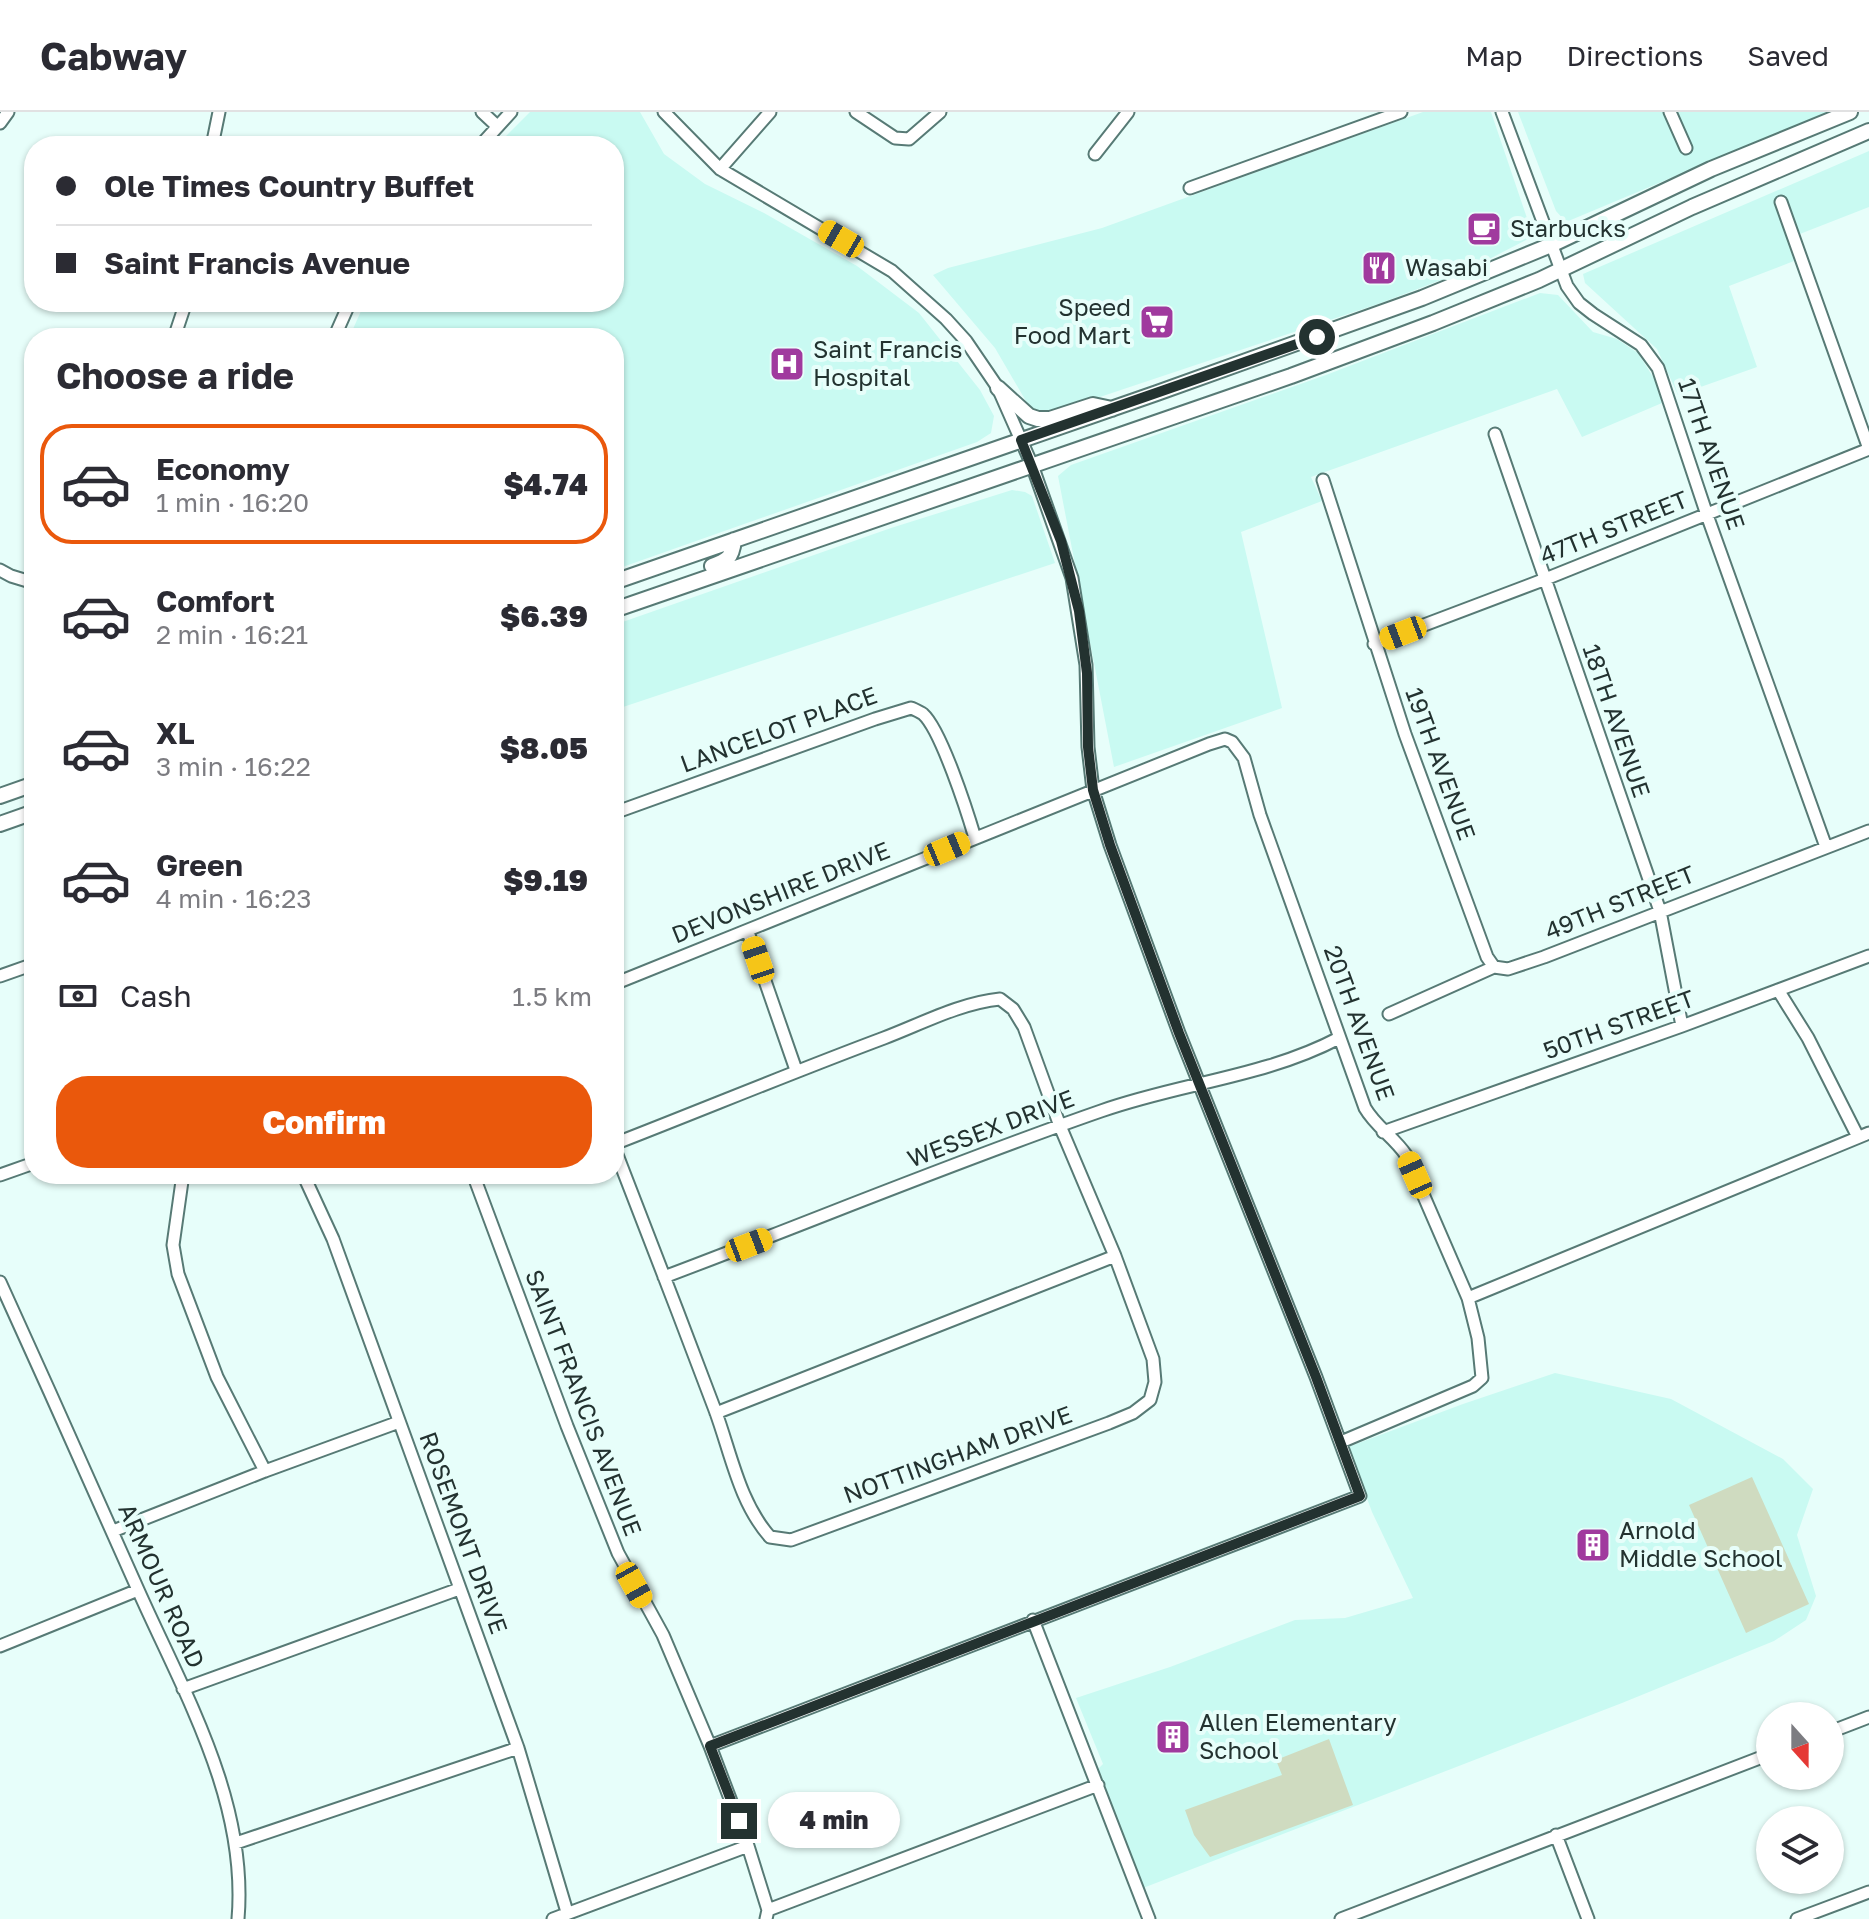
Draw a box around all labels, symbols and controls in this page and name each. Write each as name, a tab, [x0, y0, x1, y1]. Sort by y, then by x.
text: Cabway	[40, 33, 187, 78]
text: Map	[1465, 39, 1522, 72]
text: Directions	[1566, 39, 1703, 72]
text: Saved	[1747, 39, 1829, 72]
text: Ole Times Country Buffet	[104, 168, 474, 204]
cafe icon: Starbucks	[1465, 210, 1503, 248]
place label: Starbucks	[1510, 213, 1626, 242]
car	[814, 217, 868, 261]
text: Saint Francis Avenue	[104, 245, 410, 281]
restaurant icon: Wasabi	[1360, 249, 1398, 287]
place label: Wasabi	[1405, 252, 1488, 281]
place label: Speed Food Mart	[1014, 292, 1131, 349]
supermarket icon: Speed Food Mart	[1138, 303, 1176, 341]
route start	[1299, 319, 1335, 355]
place label: Saint Francis Hospital	[813, 334, 962, 391]
hospital icon: Saint Francis Hospital	[768, 345, 806, 383]
text: Choose a ride	[56, 354, 294, 397]
street label: 17TH AVENUE	[1673, 374, 1752, 533]
icon: car	[60, 448, 132, 520]
text: Economy	[156, 451, 290, 487]
text: $4.74	[503, 466, 588, 502]
street label: 47TH STREET	[1535, 484, 1692, 569]
text: 1 min · 16:20	[156, 487, 309, 518]
icon: car	[60, 580, 132, 652]
text: Comfort	[156, 583, 275, 619]
text: $6.39	[500, 598, 588, 634]
car	[1376, 613, 1430, 653]
text: 2 min · 16:21	[156, 619, 308, 650]
street label: 18TH AVENUE	[1578, 640, 1657, 801]
street label: LANCELOT PLACE	[676, 680, 881, 778]
street label: 19TH AVENUE	[1400, 683, 1482, 844]
icon: car	[60, 712, 132, 784]
text: XL	[156, 715, 195, 751]
text: $8.05	[500, 730, 588, 766]
text: 3 min · 16:22	[156, 751, 311, 782]
car	[920, 829, 974, 869]
street label: DEVONSHIRE DRIVE	[667, 835, 894, 949]
icon: car	[60, 844, 132, 916]
text: Green	[156, 847, 243, 883]
street label: 49TH STREET	[1540, 858, 1699, 945]
text: $9.19	[503, 862, 588, 898]
text: 4 min · 16:23	[156, 883, 312, 914]
car	[739, 933, 777, 987]
street label: 20TH AVENUE	[1319, 941, 1402, 1104]
icon: cash	[56, 974, 100, 1018]
text: Cash	[120, 978, 192, 1014]
text: 1.5 km	[512, 981, 592, 1012]
street label: 50TH STREET	[1539, 983, 1698, 1064]
button: Confirm	[56, 1076, 592, 1168]
street label: WESSEX DRIVE	[903, 1082, 1078, 1173]
car	[1394, 1148, 1436, 1202]
car	[722, 1225, 776, 1265]
street label: SAINT FRANCIS AVENUE	[520, 1265, 649, 1540]
street label: NOTTINGHAM DRIVE	[839, 1399, 1076, 1508]
street label: ROSEMONT DRIVE	[414, 1427, 514, 1638]
street label: ARMOUR ROAD	[113, 1499, 212, 1672]
place label: Arnold Middle School	[1619, 1515, 1783, 1572]
building icon: Arnold Middle School	[1574, 1526, 1612, 1564]
car	[612, 1558, 656, 1612]
north arrow	[1756, 1702, 1844, 1790]
map controls	[1756, 1702, 1844, 1894]
place label: Allen Elementary School	[1199, 1707, 1397, 1764]
building icon: Allen Elementary School	[1154, 1718, 1192, 1756]
callout: 4 min	[767, 1793, 899, 1849]
route end	[721, 1803, 757, 1839]
text: 4 min	[800, 1804, 868, 1835]
button: layers	[1756, 1806, 1844, 1894]

